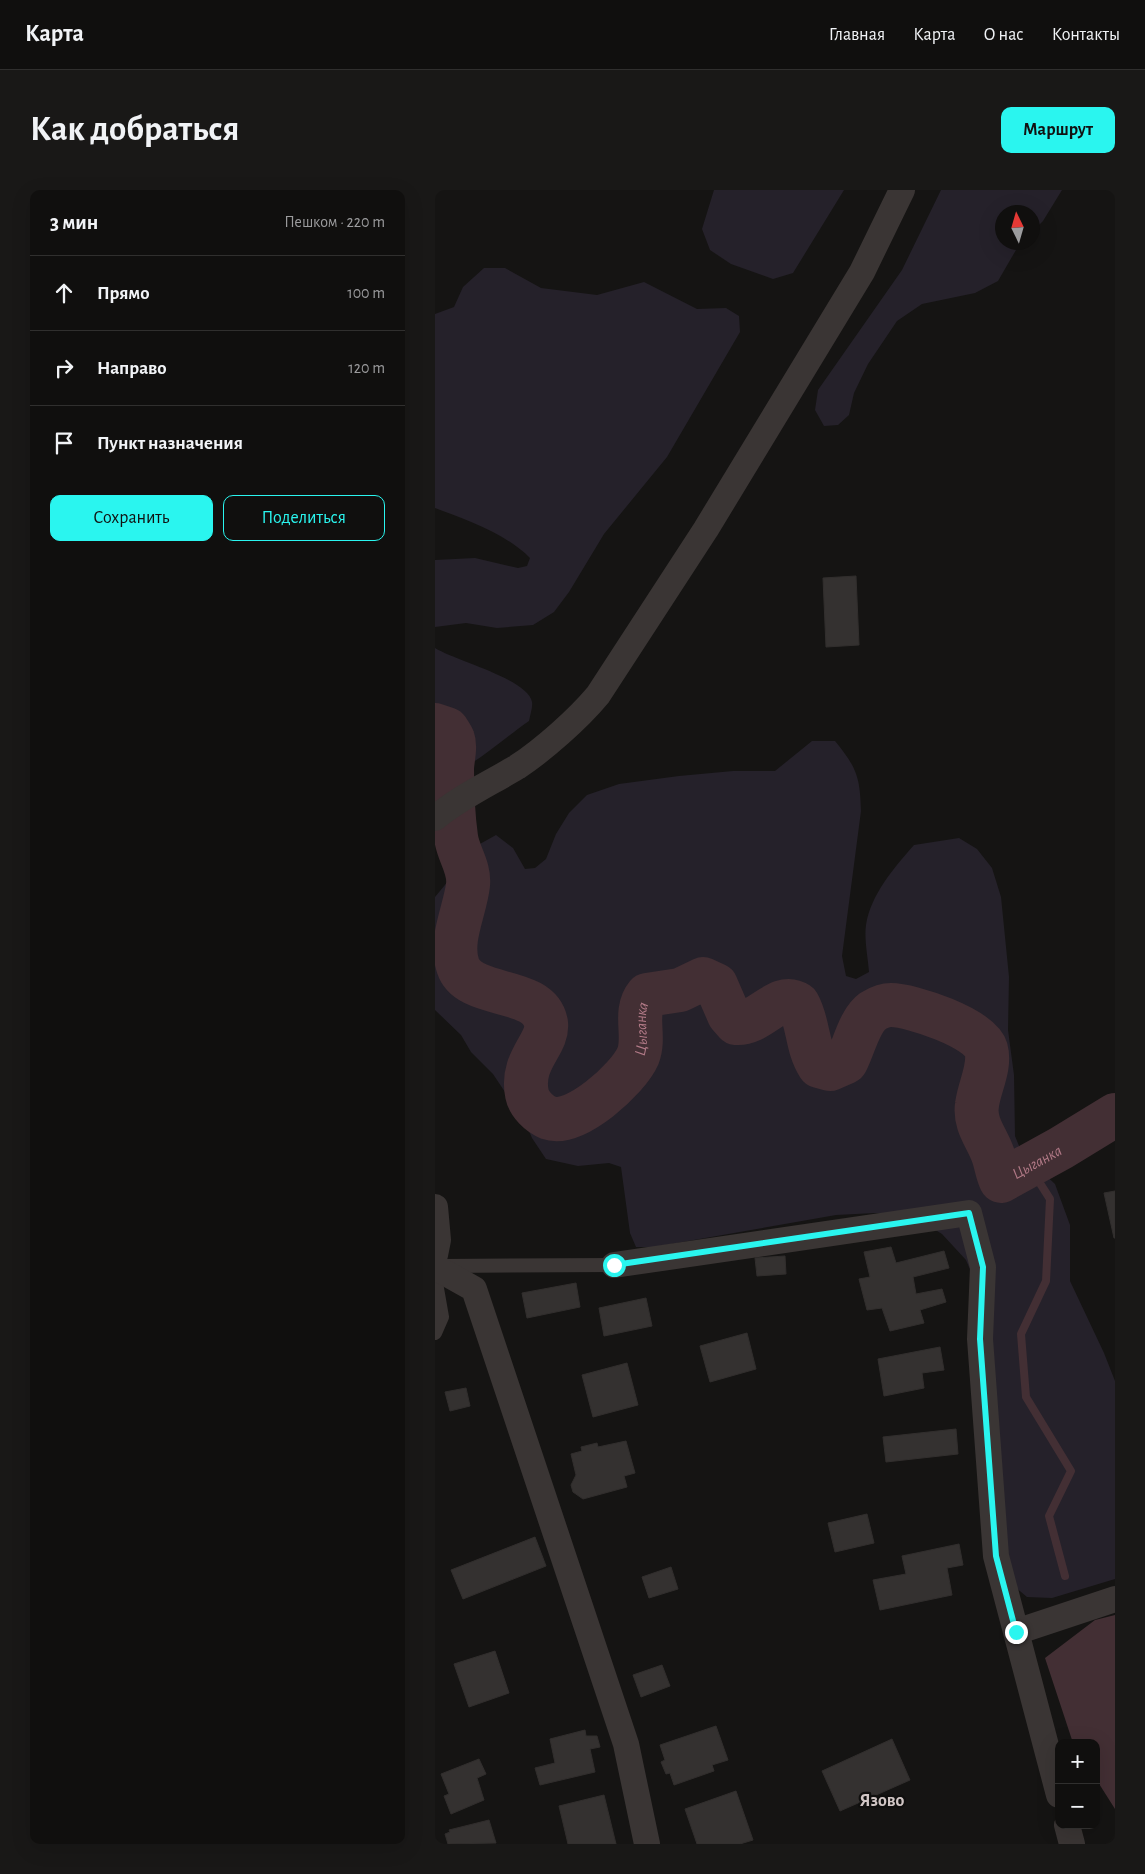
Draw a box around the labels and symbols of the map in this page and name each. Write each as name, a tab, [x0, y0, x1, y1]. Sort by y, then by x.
north arrow	[995, 205, 1040, 250]
water label: Цыганка	[632, 1000, 651, 1057]
water label: Цыганка	[1010, 1142, 1064, 1182]
route start	[603, 1254, 626, 1277]
route end	[1005, 1621, 1028, 1644]
district label: Язово	[860, 1792, 904, 1810]

